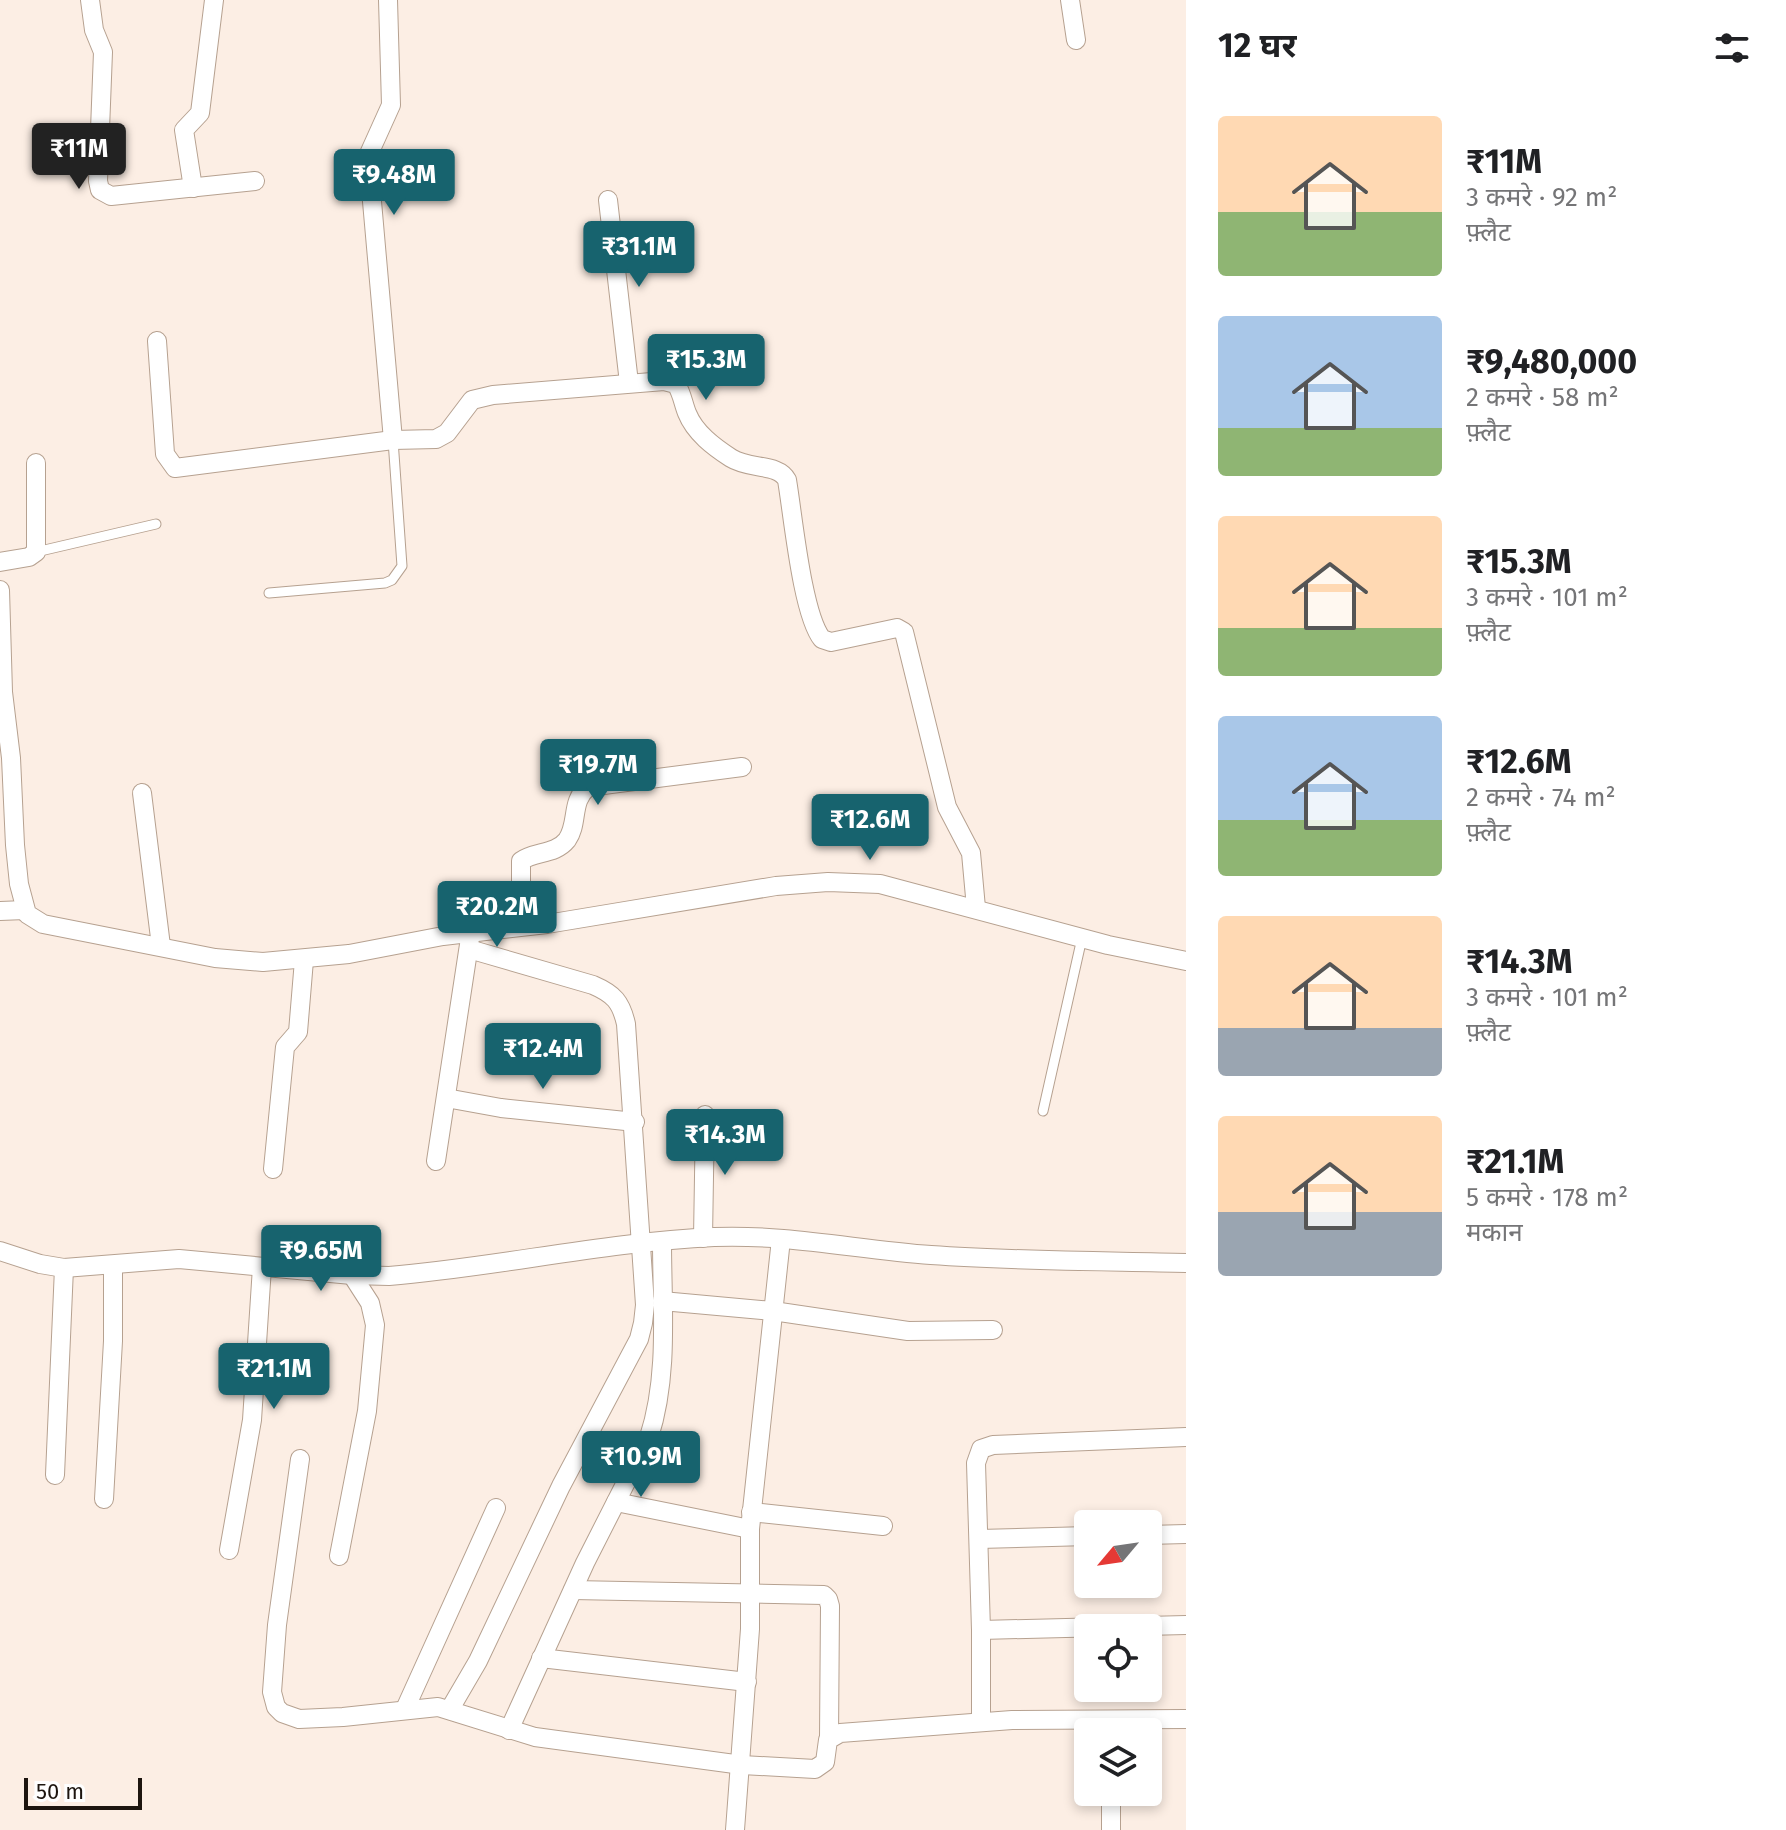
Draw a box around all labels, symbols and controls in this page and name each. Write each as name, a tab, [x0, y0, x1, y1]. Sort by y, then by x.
text: 12 घर	[1218, 25, 1296, 66]
icon: filters	[1710, 26, 1754, 70]
pin: ₹11M	[32, 123, 126, 191]
text: ₹11M	[50, 133, 108, 164]
text: ₹11M	[1466, 141, 1542, 182]
icon: home	[1282, 148, 1378, 244]
pin: ₹9.48M	[329, 149, 459, 217]
text: ₹9.48M	[352, 159, 436, 190]
text: 3 कमरे · 92 m²	[1466, 182, 1617, 213]
text: फ़्लैट	[1466, 217, 1511, 248]
pin: ₹31.1M	[574, 221, 704, 289]
text: ₹31.1M	[601, 231, 677, 262]
pin: ₹15.3M	[641, 334, 771, 402]
text: ₹9,480,000	[1466, 341, 1637, 382]
text: ₹15.3M	[666, 344, 746, 375]
icon: home	[1282, 348, 1378, 444]
text: 2 कमरे · 58 m²	[1466, 382, 1619, 413]
text: फ़्लैट	[1466, 417, 1511, 448]
text: ₹15.3M	[1466, 541, 1572, 582]
icon: home	[1282, 548, 1378, 644]
text: 3 कमरे · 101 m²	[1466, 582, 1628, 613]
text: फ़्लैट	[1466, 617, 1511, 648]
pin: ₹19.7M	[533, 739, 663, 807]
text: ₹12.6M	[1466, 741, 1572, 782]
icon: home	[1282, 748, 1378, 844]
text: ₹19.7M	[558, 749, 638, 780]
text: 2 कमरे · 74 m²	[1466, 782, 1616, 813]
pin: ₹12.6M	[805, 794, 935, 862]
text: ₹12.6M	[830, 804, 910, 835]
text: फ़्लैट	[1466, 817, 1511, 848]
pin: ₹20.2M	[432, 881, 562, 949]
text: ₹20.2M	[456, 891, 538, 922]
text: ₹14.3M	[1466, 941, 1573, 982]
icon: home	[1282, 948, 1378, 1044]
text: 3 कमरे · 101 m²	[1466, 982, 1628, 1013]
text: फ़्लैट	[1466, 1017, 1511, 1048]
pin: ₹12.4M	[478, 1023, 608, 1091]
text: ₹12.4M	[503, 1033, 583, 1064]
pin: ₹14.3M	[660, 1109, 790, 1177]
text: ₹14.3M	[684, 1119, 766, 1150]
text: ₹21.1M	[1466, 1141, 1564, 1182]
icon: home	[1282, 1148, 1378, 1244]
text: 5 कमरे · 178 m²	[1466, 1182, 1628, 1213]
text: मकान	[1466, 1217, 1523, 1248]
pin: ₹9.65M	[256, 1225, 386, 1293]
text: ₹9.65M	[279, 1235, 363, 1266]
pin: ₹21.1M	[209, 1343, 339, 1411]
text: ₹21.1M	[236, 1353, 312, 1384]
pin: ₹10.9M	[576, 1431, 706, 1499]
text: ₹10.9M	[600, 1441, 682, 1472]
north arrow	[1074, 1510, 1162, 1598]
map controls	[1074, 1510, 1162, 1806]
button: locate	[1074, 1614, 1162, 1702]
button: layers	[1074, 1718, 1162, 1806]
scale bar	[24, 1774, 142, 1810]
text: 50 m	[36, 1778, 84, 1805]

